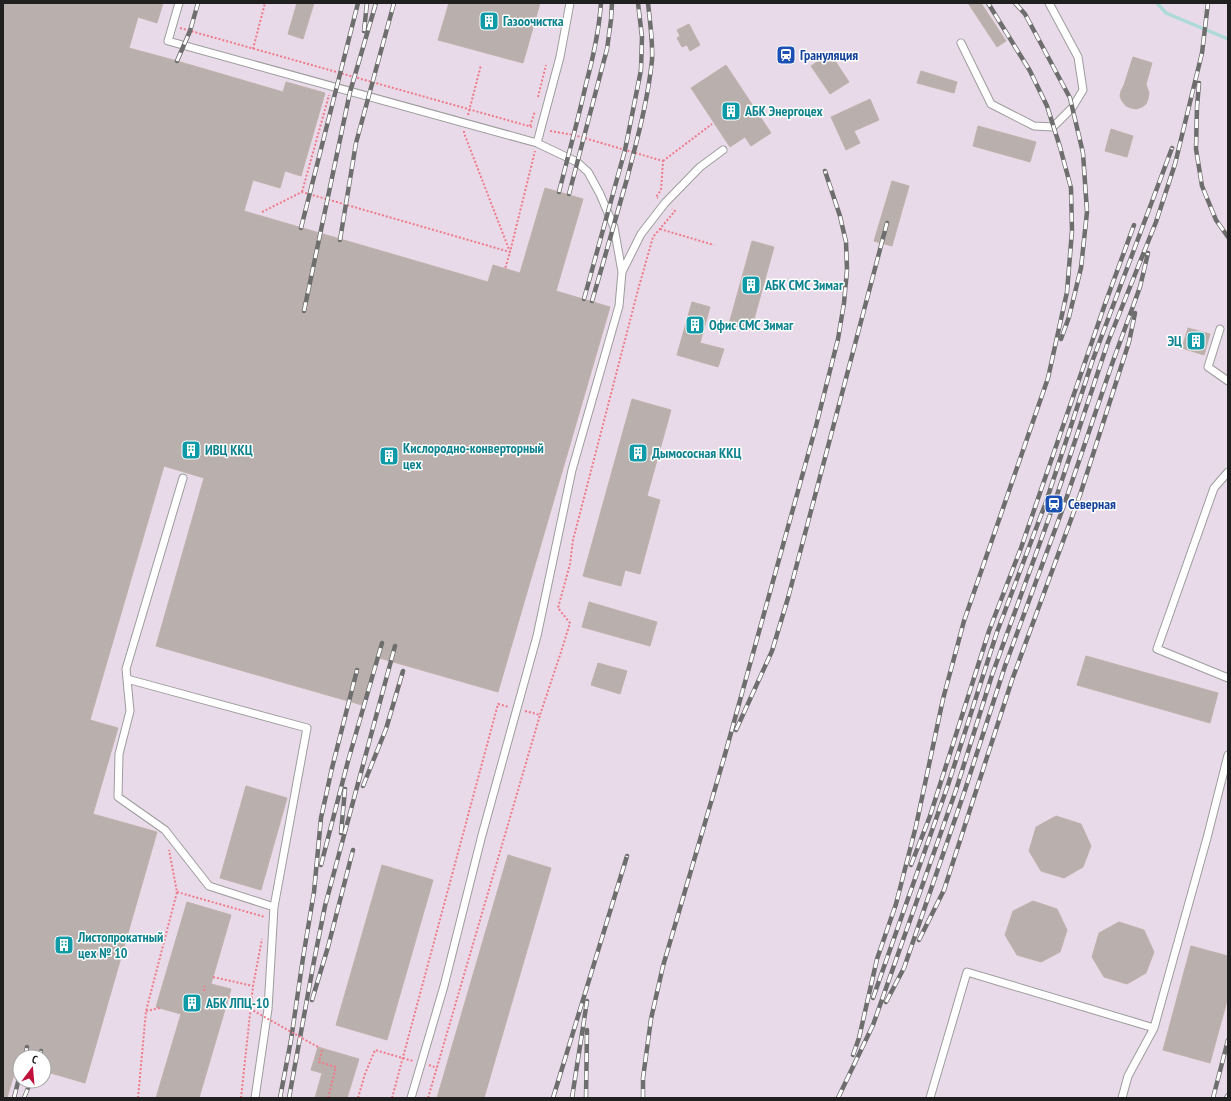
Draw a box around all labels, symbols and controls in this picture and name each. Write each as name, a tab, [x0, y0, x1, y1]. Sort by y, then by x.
building icon: Газоочистка	[478, 10, 500, 32]
place label: Газоочистка	[503, 12, 564, 30]
station icon: Грануляция	[775, 44, 797, 66]
place label: Грануляция	[800, 46, 858, 64]
building icon: АБК Энергоцех	[720, 100, 742, 122]
place label: АБК Энергоцех	[744, 102, 824, 120]
building icon: АБК СМС Зимаг	[740, 274, 762, 296]
place label: АБК СМС Зимаг	[764, 276, 844, 294]
building icon: Офис СМС Зимаг	[684, 314, 706, 336]
place label: Офис СМС Зимаг	[709, 316, 794, 334]
building icon: ЭЦ	[1185, 330, 1207, 352]
place label: ЭЦ	[1167, 332, 1182, 350]
building icon: ИВЦ ККЦ	[180, 439, 202, 461]
place label: Кислородно-конверторный цех	[403, 439, 544, 473]
place label: ИВЦ ККЦ	[205, 441, 253, 459]
building icon: Дымососная ККЦ	[627, 442, 649, 464]
place label: Дымососная ККЦ	[652, 444, 741, 462]
building icon: Кислородно-конверторный цех	[378, 445, 400, 467]
station icon: Северная	[1043, 493, 1065, 515]
place label: Северная	[1068, 495, 1116, 513]
place label: Листопрокатный цех № 10	[77, 928, 163, 962]
building icon: Листопрокатный цех № 10	[53, 934, 75, 956]
building icon: АБК ЛПЦ-10	[181, 992, 203, 1014]
place label: АБК ЛПЦ-10	[205, 994, 270, 1012]
north arrow	[12, 1049, 52, 1089]
text: С	[30, 1052, 39, 1067]

